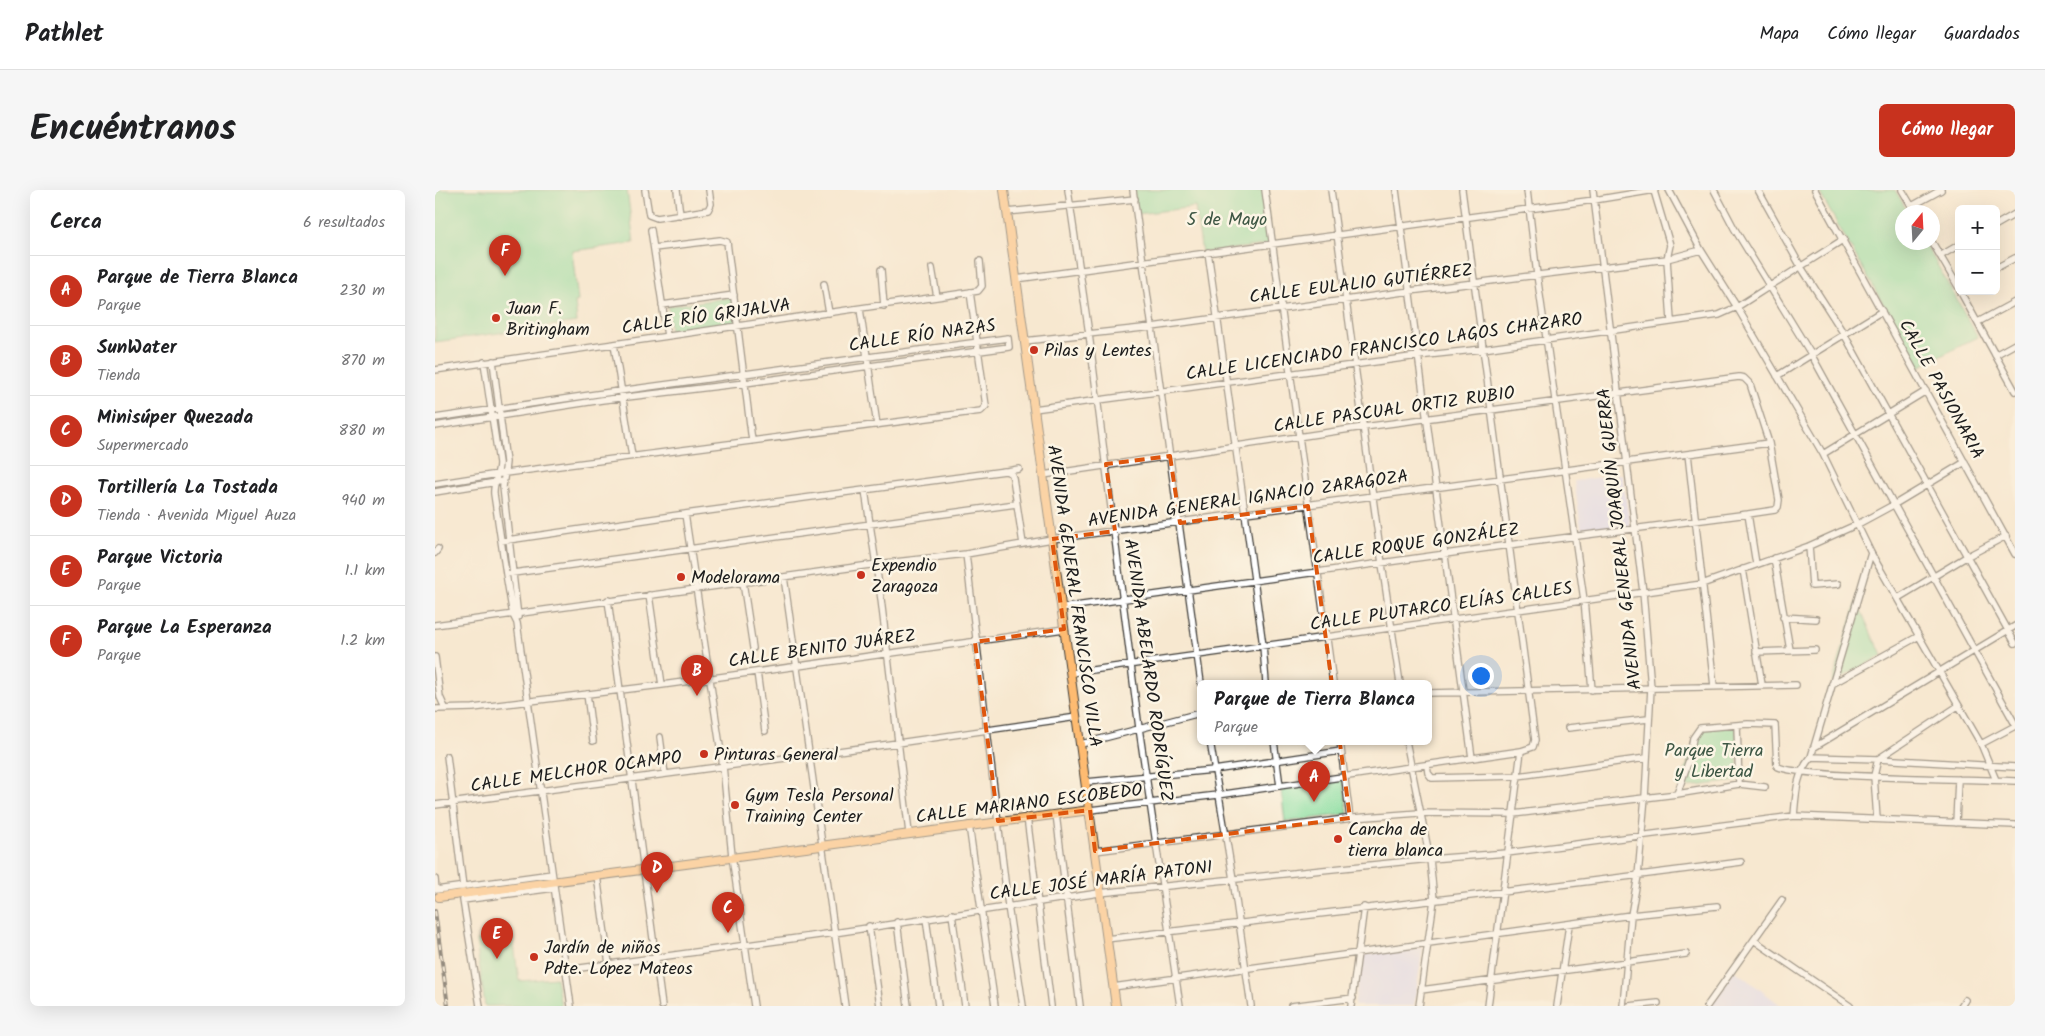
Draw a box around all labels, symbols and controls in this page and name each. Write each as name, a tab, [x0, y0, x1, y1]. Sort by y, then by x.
text: Pathlet	[25, 15, 104, 54]
text: Mapa	[1760, 20, 1799, 49]
text: Cómo llegar	[1827, 20, 1916, 49]
text: Guardados	[1944, 20, 2020, 49]
text: Encuéntranos	[30, 102, 236, 158]
button: Cómo llegar	[1879, 104, 2015, 157]
north arrow	[1895, 205, 1940, 250]
map controls	[1955, 205, 2000, 295]
button: +	[1955, 205, 2000, 250]
text: Cerca	[50, 206, 102, 239]
park label: 5 de Mayo	[1187, 206, 1267, 235]
text: 6 resultados	[303, 210, 385, 235]
pin: F	[489, 235, 521, 276]
button: −	[1955, 250, 2000, 295]
street label: CALLE EULALIO GUTIÉRREZ	[1248, 256, 1475, 313]
text: Parque de Tierra Blanca	[97, 263, 298, 293]
text: A	[61, 278, 71, 303]
text: 230 m	[339, 278, 385, 303]
street label: CALLE RÍO GRIJALVA	[620, 291, 793, 344]
text: Parque	[97, 293, 141, 318]
place label: Juan F. Britingham	[506, 295, 590, 345]
street label: CALLE LICENCIADO FRANCISCO LAGOS CHAZARO	[1184, 305, 1584, 390]
marker: Juan F. Britingham	[490, 312, 502, 324]
street label: CALLE RÍO NAZAS	[847, 312, 998, 361]
street label: CALLE PASIONARIA	[1890, 314, 1991, 465]
text: SunWater	[97, 333, 177, 363]
place label: Pilas y Lentes	[1044, 337, 1152, 366]
marker: Pilas y Lentes	[1028, 344, 1040, 356]
text: B	[61, 348, 71, 373]
text: 870 m	[341, 348, 385, 373]
text: Tienda	[97, 363, 141, 388]
street label: CALLE PASCUAL ORTIZ RUBIO	[1272, 379, 1517, 442]
street label: AVENIDA GENERAL JOAQUÍN GUERRA	[1590, 386, 1651, 691]
text: Minisúper Quezada	[97, 403, 253, 433]
text: C	[61, 418, 71, 443]
text: 880 m	[339, 418, 385, 443]
text: Supermercado	[97, 433, 188, 458]
street label: AVENIDA GENERAL FRANCISCO VILLA	[1038, 443, 1109, 749]
street label: AVENIDA GENERAL IGNACIO ZARAGOZA	[1086, 463, 1410, 536]
text: Tortillería La Tostada	[97, 473, 278, 503]
text: D	[61, 488, 71, 513]
text: 940 m	[341, 488, 385, 513]
text: Tienda · Avenida Miguel Auza	[97, 503, 296, 528]
street label: CALLE ROQUE GONZÁLEZ	[1311, 516, 1522, 573]
street label: AVENIDA ABELARDO RODRÍGUEZ	[1115, 537, 1180, 804]
text: Parque Victoria	[97, 543, 223, 573]
place label: Expendio Zaragoza	[871, 552, 938, 602]
text: E	[62, 558, 70, 583]
text: 1.1 km	[345, 558, 385, 583]
place label: Modelorama	[691, 564, 780, 593]
marker: Expendio Zaragoza	[855, 569, 867, 581]
marker: Modelorama	[675, 571, 687, 583]
text: Parque	[97, 573, 141, 598]
street label: CALLE PLUTARCO ELÍAS CALLES	[1308, 575, 1575, 640]
text: Parque La Esperanza	[97, 613, 272, 643]
street label: CALLE BENITO JUÁREZ	[727, 622, 918, 677]
text: F	[62, 628, 70, 653]
text: 1.2 km	[340, 628, 385, 653]
text: Parque	[97, 643, 141, 668]
pin: B	[681, 655, 713, 696]
your location	[1468, 663, 1494, 689]
popup	[1197, 680, 1432, 745]
text: Parque de Tierra Blanca	[1214, 685, 1415, 715]
text: Parque	[1214, 715, 1258, 740]
park label: Parque Tierra y Libertad	[1664, 737, 1764, 787]
place label: Pinturas General	[714, 741, 839, 770]
street label: CALLE MELCHOR OCAMPO	[469, 743, 684, 802]
marker: Pinturas General	[698, 748, 710, 760]
pin: A	[1298, 761, 1330, 802]
street label: CALLE MARIANO ESCOBEDO	[914, 776, 1144, 833]
place label: Gym Tesla Personal Training Center	[745, 782, 894, 832]
marker: Gym Tesla Personal Training Center	[729, 799, 741, 811]
place label: Cancha de tierra blanca	[1348, 816, 1443, 866]
marker: Cancha de tierra blanca	[1332, 833, 1344, 845]
pin: D	[641, 852, 673, 893]
street label: CALLE JOSÉ MARÍA PATONI	[988, 853, 1214, 910]
pin: C	[712, 892, 744, 933]
pin: E	[481, 918, 513, 959]
place label: Jardín de niños Pdte. López Mateos	[544, 934, 693, 984]
marker: Jardín de niños Pdte. López Mateos	[528, 951, 540, 963]

